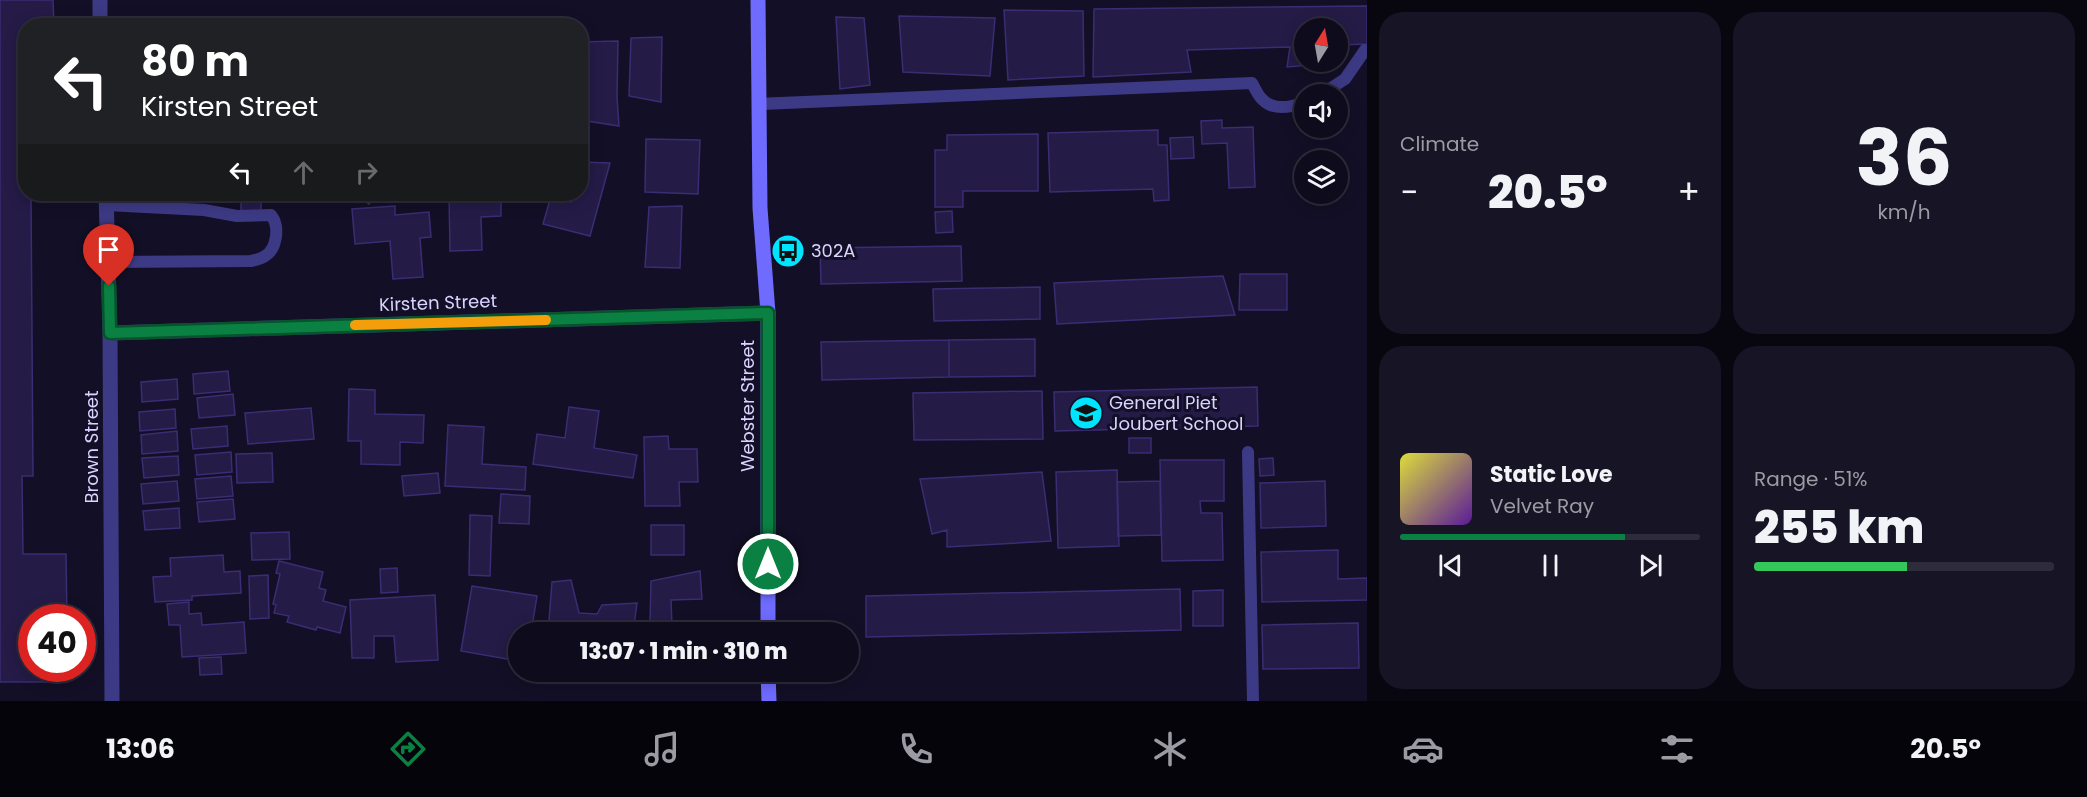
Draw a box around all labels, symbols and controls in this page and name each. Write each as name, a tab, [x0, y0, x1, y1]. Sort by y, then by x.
north arrow	[1294, 18, 1348, 72]
map controls	[1294, 18, 1348, 204]
text: 80 m	[141, 32, 249, 91]
icon: left	[42, 42, 120, 120]
button: sound	[1294, 84, 1348, 138]
text: Kirsten Street	[141, 88, 318, 125]
text: 36	[1856, 103, 1952, 212]
text: Climate	[1400, 130, 1479, 158]
button: layers	[1294, 150, 1348, 204]
icon: left	[224, 156, 257, 189]
icon: ahead	[287, 156, 320, 189]
icon: right	[350, 156, 383, 189]
text: 20.5°	[1488, 161, 1608, 224]
text: −	[1400, 169, 1418, 216]
text: +	[1677, 169, 1700, 216]
text: km/h	[1877, 198, 1931, 226]
pin	[83, 224, 134, 286]
icon: arrive	[92, 233, 125, 266]
bus stop icon: 302A	[770, 233, 806, 269]
place label: 302A	[811, 238, 855, 263]
street label: Kirsten Street	[379, 288, 497, 317]
street label: Webster Street	[735, 340, 760, 472]
street label: Brown Street	[79, 390, 104, 504]
place label: General Piet Joubert School	[1109, 390, 1243, 436]
school or university icon: General Piet Joubert School	[1068, 395, 1104, 431]
text: Static Love	[1490, 459, 1613, 490]
text: Range · 51%	[1754, 465, 1867, 493]
text: Velvet Ray	[1490, 492, 1594, 520]
text: 255 km	[1754, 496, 1924, 559]
position arrow	[736, 532, 800, 596]
icon: previous	[1434, 549, 1467, 582]
icon: pause	[1534, 549, 1567, 582]
icon: next	[1634, 549, 1667, 582]
speed limit sign: 40	[18, 604, 96, 682]
text: 13:07 · 1 min · 310 m	[580, 636, 787, 667]
icon: directions	[387, 728, 429, 770]
icon: music	[641, 728, 683, 770]
icon: phone	[895, 728, 937, 770]
icon: climate	[1149, 728, 1191, 770]
icon: car	[1402, 728, 1444, 770]
icon: filters	[1656, 728, 1698, 770]
text: 13:06	[106, 730, 175, 767]
text: 20.5°	[1910, 730, 1981, 767]

